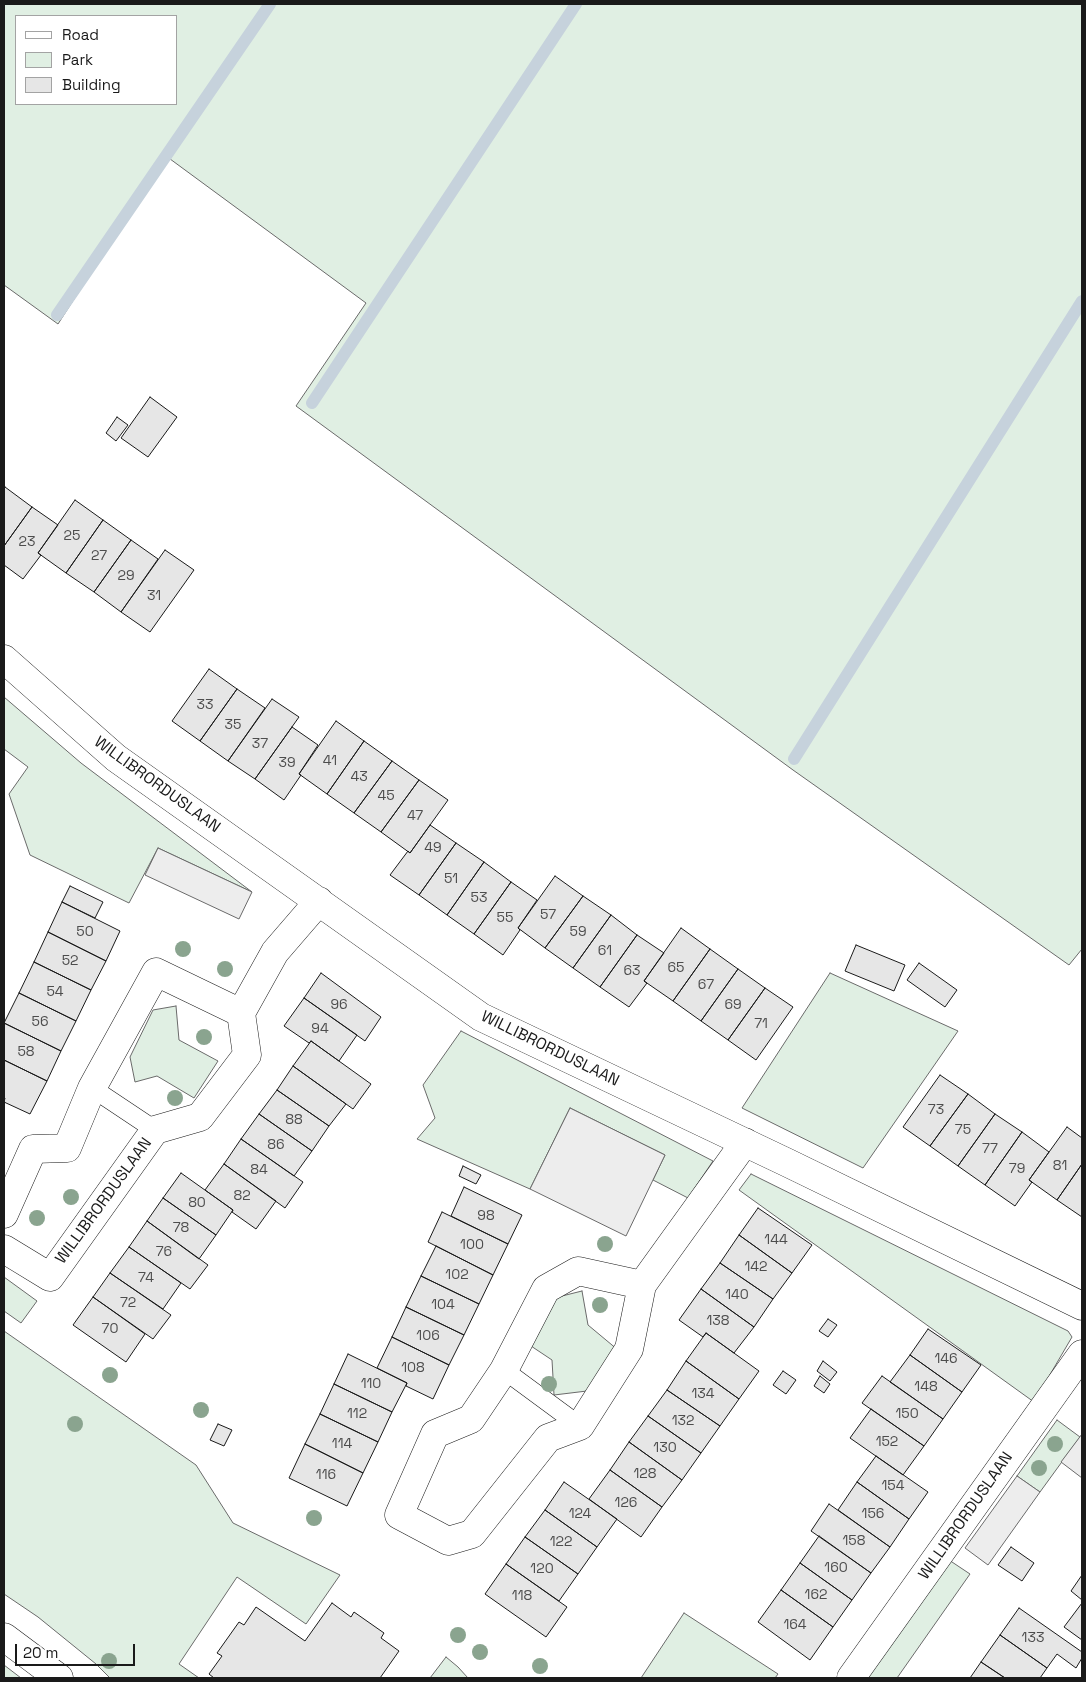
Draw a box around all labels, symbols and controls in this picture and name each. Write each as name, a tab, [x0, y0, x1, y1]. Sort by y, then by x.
legend	[15, 15, 178, 105]
text: Road	[62, 25, 99, 44]
text: Park	[62, 50, 93, 69]
text: Building	[62, 75, 121, 94]
house number: 25	[64, 528, 80, 544]
house number: 23	[19, 534, 35, 550]
house number: 27	[91, 548, 107, 564]
house number: 29	[118, 568, 134, 584]
house number: 31	[147, 588, 161, 604]
house number: 33	[197, 697, 213, 713]
house number: 35	[225, 717, 241, 733]
street label: WILLIBRORDUSLAAN	[90, 733, 224, 837]
house number: 37	[252, 736, 268, 752]
house number: 41	[323, 753, 337, 769]
house number: 39	[278, 755, 296, 771]
house number: 43	[350, 769, 368, 785]
house number: 45	[377, 788, 395, 804]
house number: 47	[407, 808, 423, 824]
house number: 49	[424, 840, 442, 856]
house number: 51	[444, 871, 458, 887]
house number: 53	[471, 890, 487, 906]
house number: 57	[540, 907, 556, 923]
house number: 55	[497, 910, 513, 926]
house number: 50	[76, 924, 94, 940]
house number: 59	[570, 924, 586, 940]
house number: 61	[598, 943, 612, 959]
house number: 52	[62, 953, 78, 969]
house number: 65	[668, 960, 684, 976]
house number: 63	[623, 963, 641, 979]
house number: 67	[698, 977, 714, 993]
house number: 54	[46, 984, 64, 1000]
house number: 96	[330, 997, 348, 1013]
house number: 69	[724, 997, 742, 1013]
street label: WILLIBRORDUSLAAN	[478, 1007, 622, 1091]
house number: 56	[32, 1014, 48, 1030]
house number: 71	[754, 1016, 768, 1032]
house number: 94	[311, 1021, 329, 1037]
house number: 58	[17, 1044, 35, 1060]
house number: 73	[928, 1102, 944, 1118]
house number: 88	[285, 1112, 303, 1128]
house number: 75	[955, 1122, 971, 1138]
street label: WILLIBRORDUSLAAN	[52, 1134, 156, 1268]
house number: 86	[267, 1137, 285, 1153]
house number: 77	[982, 1141, 998, 1157]
house number: 81	[1053, 1158, 1067, 1174]
house number: 79	[1009, 1161, 1025, 1177]
house number: 84	[250, 1162, 268, 1178]
house number: 82	[233, 1188, 251, 1204]
house number: 80	[188, 1195, 206, 1211]
house number: 98	[477, 1208, 495, 1224]
house number: 78	[173, 1220, 189, 1236]
house number: 144	[764, 1232, 788, 1248]
house number: 100	[460, 1237, 484, 1253]
house number: 76	[156, 1244, 172, 1260]
house number: 142	[744, 1259, 768, 1275]
house number: 102	[445, 1267, 469, 1283]
house number: 74	[138, 1270, 154, 1286]
house number: 140	[725, 1287, 749, 1303]
house number: 72	[120, 1295, 136, 1311]
house number: 104	[431, 1297, 455, 1313]
house number: 138	[706, 1313, 730, 1329]
house number: 70	[102, 1321, 118, 1337]
house number: 106	[416, 1328, 440, 1344]
house number: 146	[934, 1351, 958, 1367]
house number: 108	[401, 1360, 425, 1376]
house number: 110	[361, 1376, 381, 1392]
house number: 148	[914, 1379, 938, 1395]
house number: 134	[691, 1386, 715, 1402]
house number: 112	[347, 1406, 367, 1422]
house number: 150	[895, 1406, 919, 1422]
house number: 132	[672, 1413, 694, 1429]
house number: 152	[876, 1434, 898, 1450]
house number: 114	[332, 1436, 352, 1452]
house number: 130	[653, 1440, 677, 1456]
street label: WILLIBRORDUSLAAN	[915, 1449, 1017, 1583]
house number: 128	[633, 1466, 657, 1482]
house number: 116	[316, 1467, 336, 1483]
house number: 154	[882, 1478, 904, 1494]
house number: 126	[615, 1495, 637, 1511]
house number: 124	[569, 1506, 591, 1522]
house number: 156	[862, 1506, 884, 1522]
house number: 158	[843, 1533, 865, 1549]
house number: 122	[550, 1534, 572, 1550]
house number: 160	[824, 1560, 848, 1576]
house number: 120	[530, 1561, 554, 1577]
house number: 162	[805, 1587, 827, 1603]
house number: 118	[512, 1588, 532, 1604]
house number: 164	[783, 1617, 807, 1633]
house number: 133	[1022, 1630, 1044, 1646]
scale bar	[18, 1634, 138, 1666]
text: 20 m	[23, 1643, 58, 1662]

